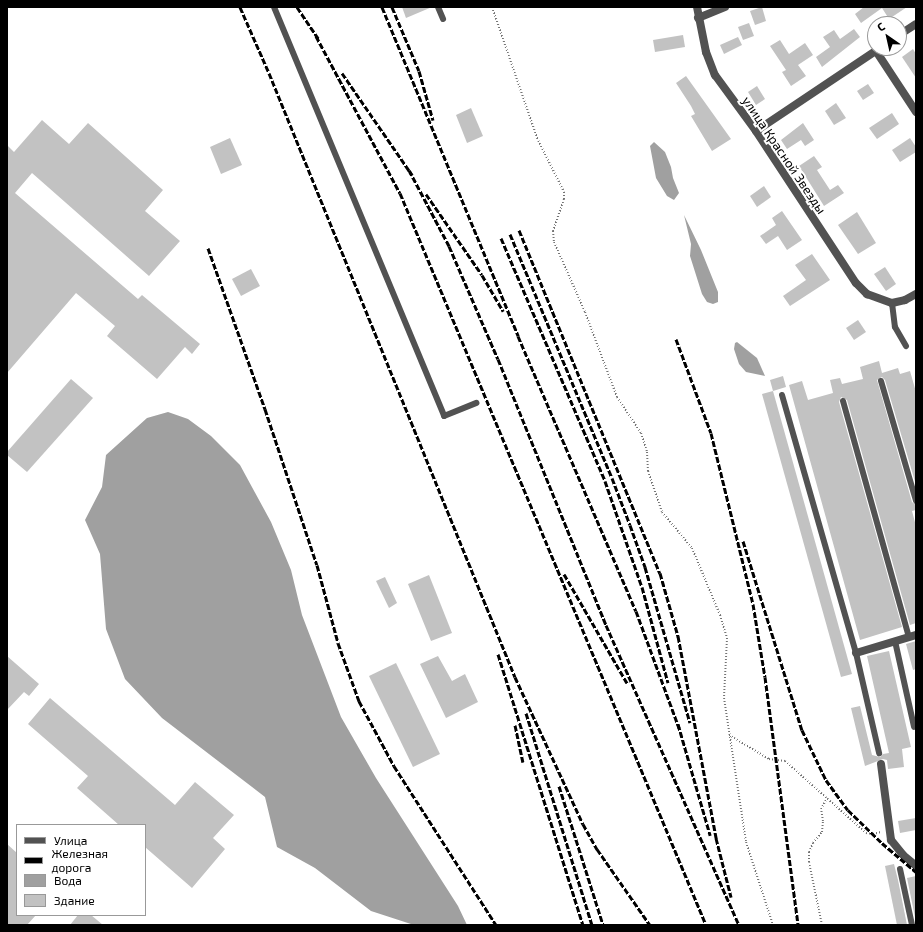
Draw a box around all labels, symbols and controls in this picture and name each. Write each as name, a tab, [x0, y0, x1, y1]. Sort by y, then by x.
north arrow	[867, 16, 907, 56]
text: С	[874, 19, 887, 34]
street label: улица Красной Звезды	[739, 93, 829, 217]
legend	[16, 824, 146, 916]
text: Улица	[54, 833, 87, 847]
text: Железная дорога	[51, 846, 108, 874]
text: Вода	[54, 873, 82, 887]
text: Здание	[54, 893, 95, 907]

